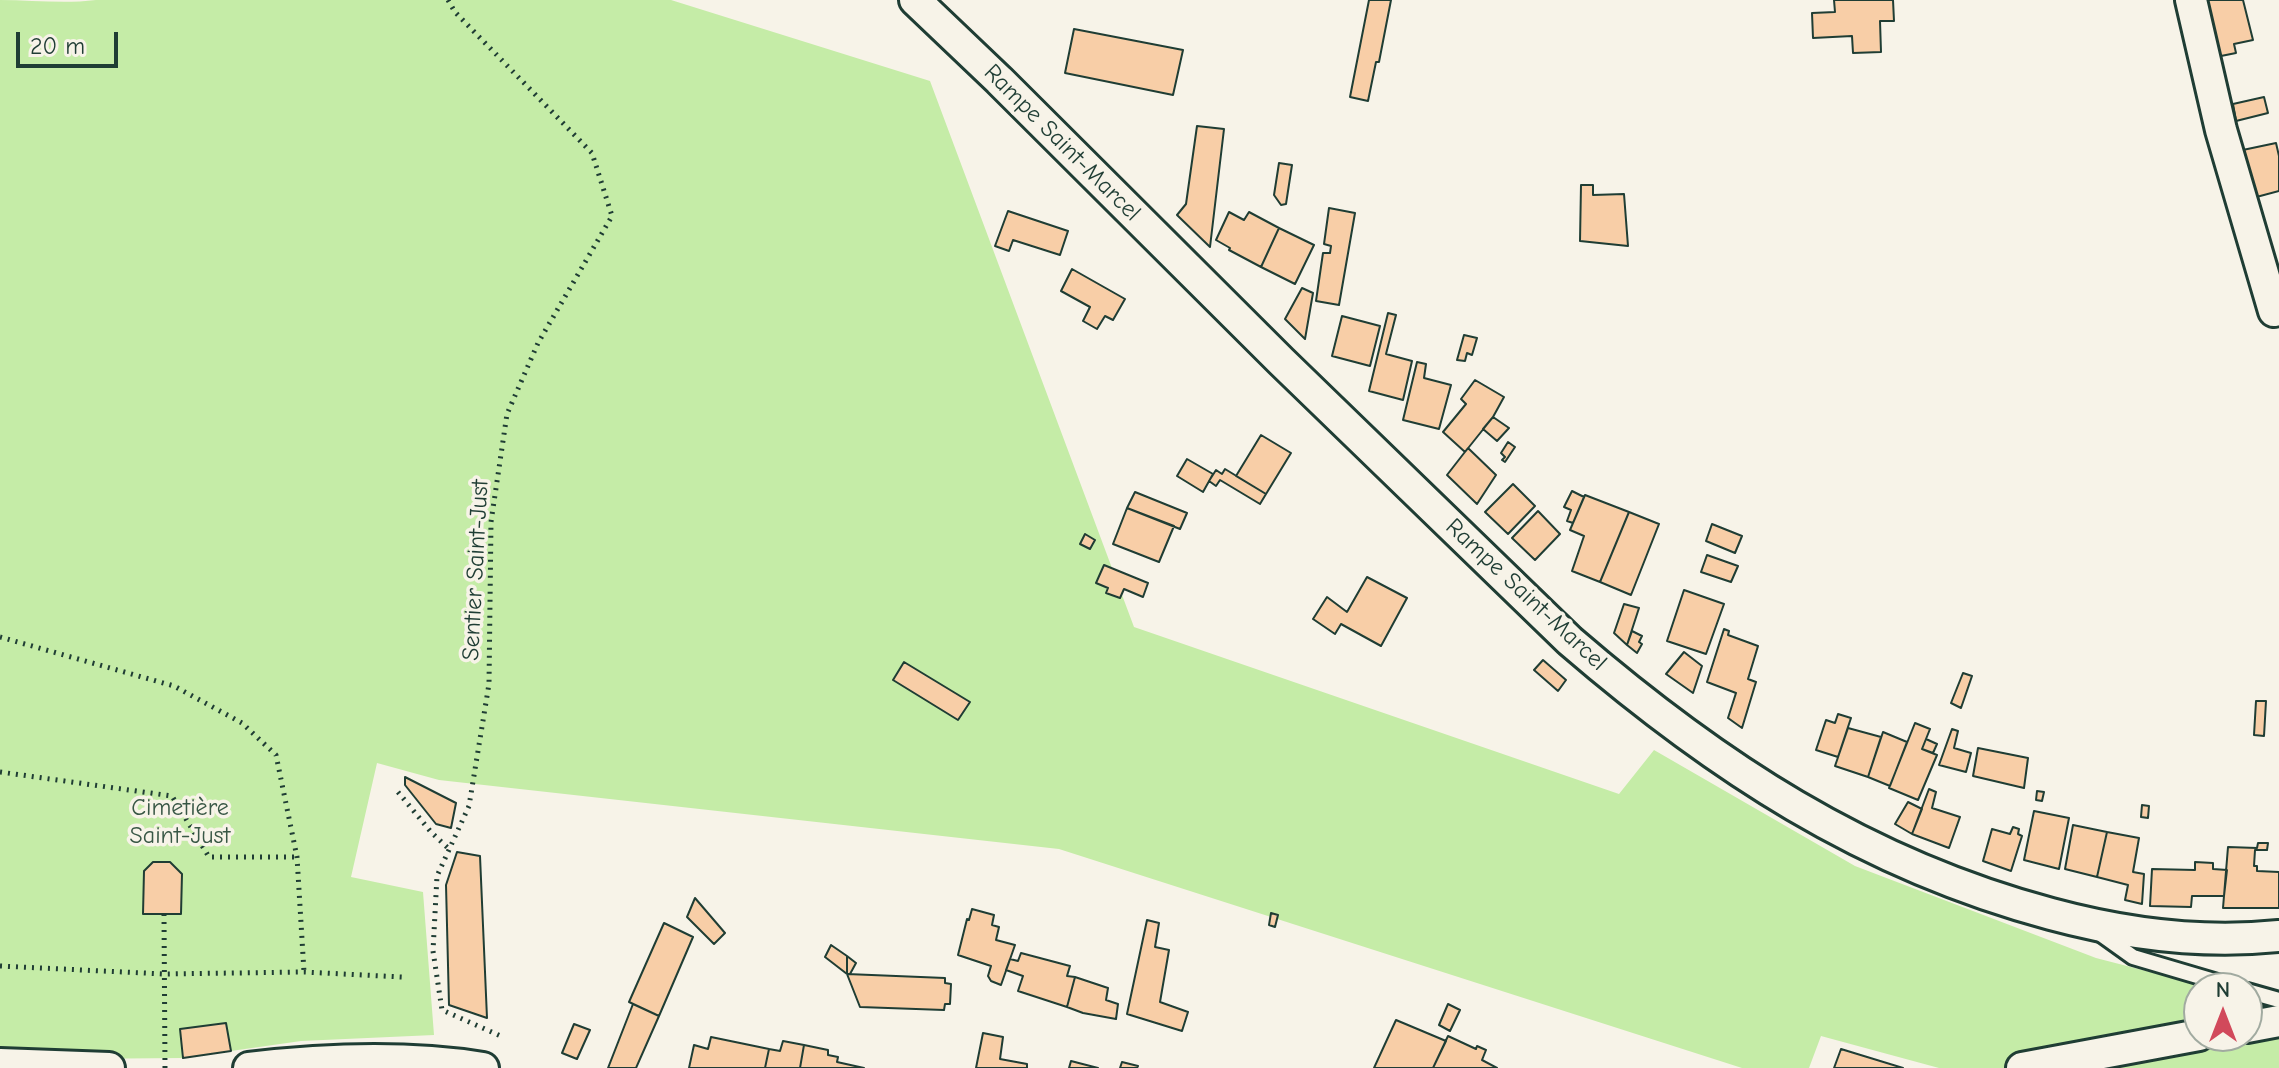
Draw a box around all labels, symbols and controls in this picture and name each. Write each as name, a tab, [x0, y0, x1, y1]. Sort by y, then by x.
scale bar	[20, 16, 122, 66]
text: 20 m	[30, 32, 85, 60]
street label: Rampe Saint-Marcel	[978, 59, 1146, 227]
street label: Sentier Saint-Just	[457, 479, 495, 661]
street label: Rampe Saint-Marcel	[1439, 513, 1613, 677]
park label: Cimetière Saint-Just	[130, 794, 230, 850]
north arrow	[2183, 972, 2263, 1052]
text: N	[2216, 977, 2230, 1003]

